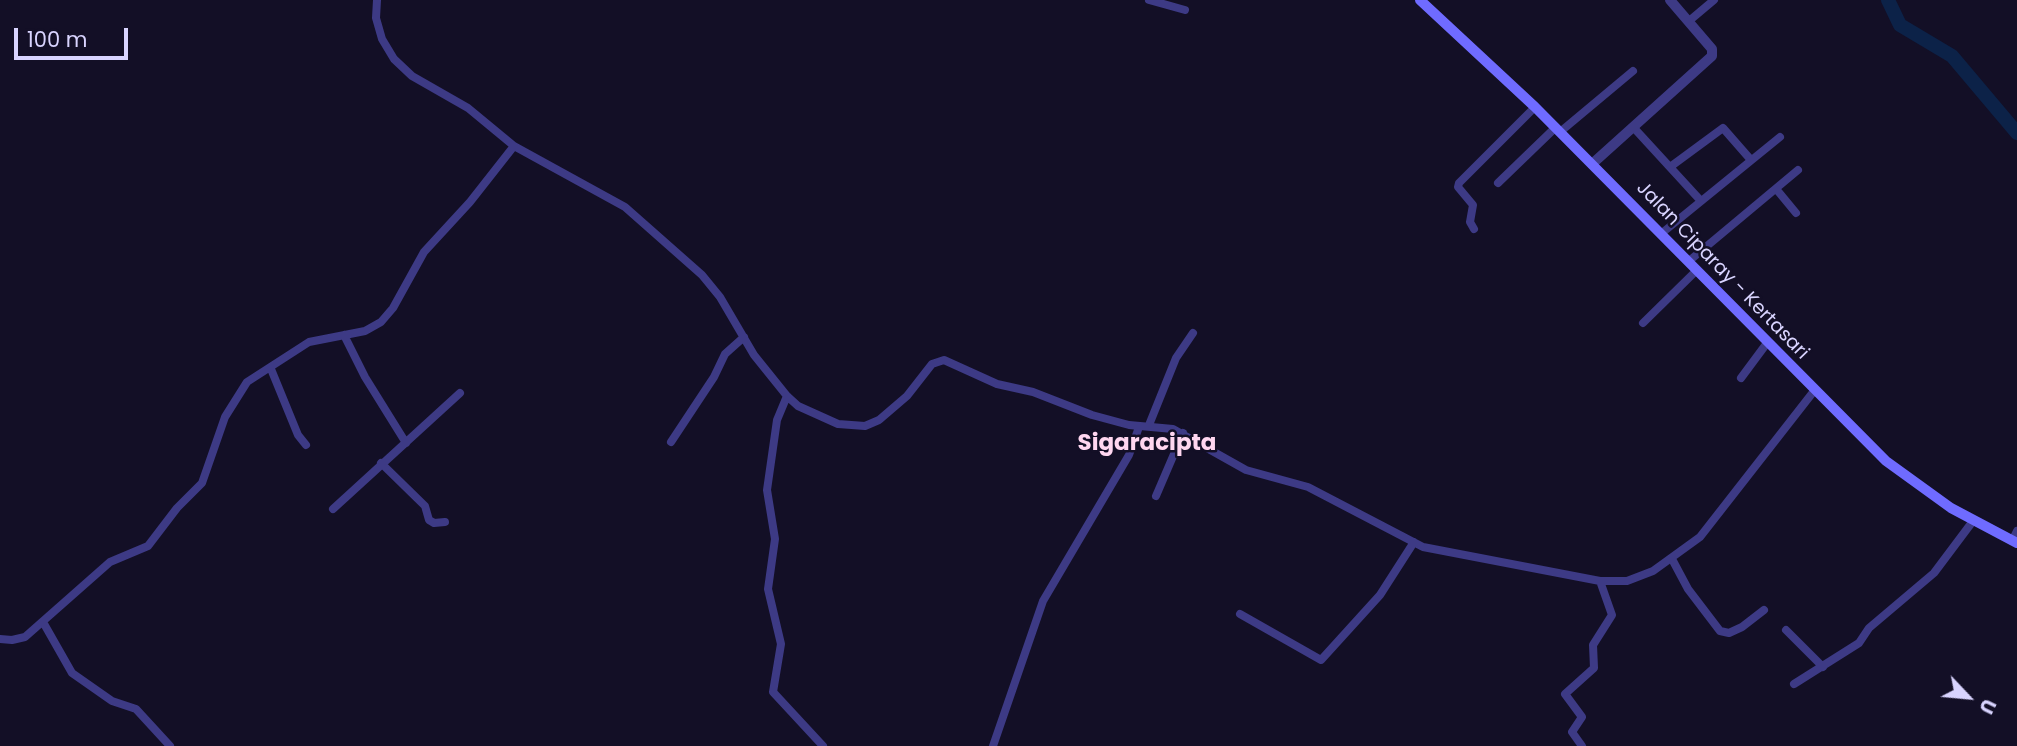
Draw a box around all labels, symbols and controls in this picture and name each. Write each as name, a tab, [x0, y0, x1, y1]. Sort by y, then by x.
scale bar	[18, 14, 131, 58]
text: 100 m	[27, 25, 87, 54]
street label: Jalan Ciparay - Kertasari	[1631, 177, 1813, 365]
district label: Sigaracipta	[1078, 430, 1216, 458]
north arrow	[1933, 662, 2003, 732]
text: U	[1972, 694, 2002, 718]

